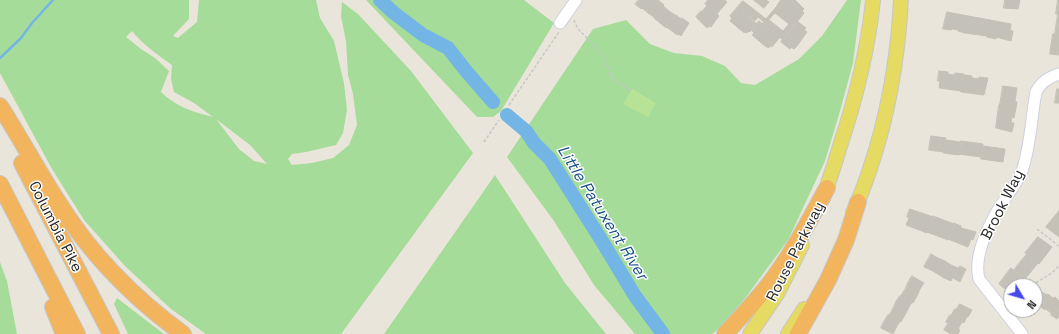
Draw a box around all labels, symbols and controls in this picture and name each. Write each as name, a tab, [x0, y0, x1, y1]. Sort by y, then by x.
water label: Little Patuxent River	[553, 142, 651, 284]
street label: Brook Way	[978, 167, 1028, 243]
street label: Columbia Pike	[24, 178, 86, 276]
street label: Rouse Parkway	[763, 199, 829, 305]
north arrow	[1003, 278, 1043, 318]
text: N	[1024, 298, 1039, 312]

